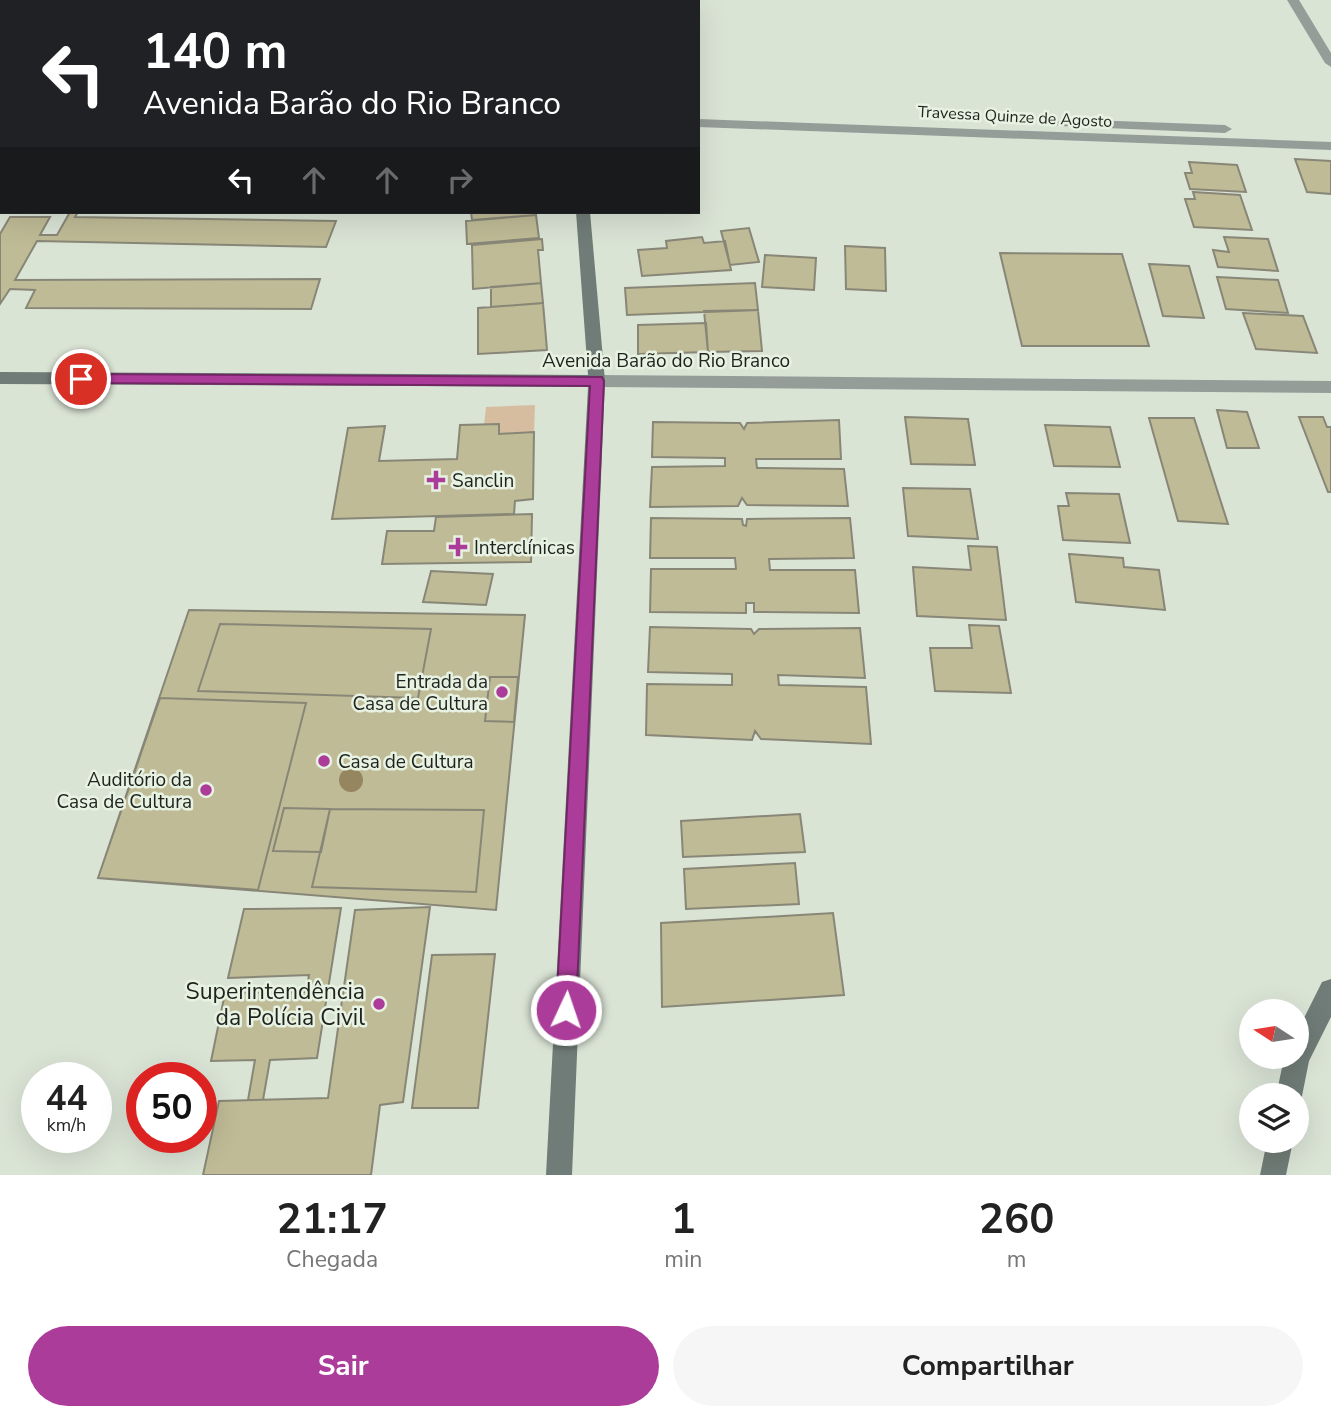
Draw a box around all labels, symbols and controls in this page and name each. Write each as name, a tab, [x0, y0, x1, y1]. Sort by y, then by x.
text: 140 m	[143, 18, 287, 85]
icon: left	[28, 28, 119, 119]
text: Avenida Barão do Rio Branco	[143, 82, 561, 125]
street label: Travessa Quinze de Agosto	[917, 101, 1113, 133]
icon: left	[222, 161, 260, 199]
icon: ahead	[295, 161, 333, 199]
icon: ahead	[368, 161, 406, 199]
icon: right	[441, 161, 479, 199]
street label: Avenida Barão do Rio Branco	[542, 348, 790, 374]
pin	[51, 349, 111, 409]
icon: arrive	[62, 360, 100, 398]
place label: Sanclin	[452, 468, 514, 494]
marker: Sanclin	[426, 470, 446, 490]
place label: Interclínicas	[474, 535, 575, 561]
marker: Interclínicas	[448, 537, 468, 557]
place label: Entrada da Casa de Cultura	[353, 669, 488, 717]
marker: Entrada da Casa de Cultura	[494, 684, 510, 700]
place label: Casa de Cultura	[338, 749, 473, 775]
marker: Casa de Cultura	[316, 753, 332, 769]
place label: Auditório da Casa de Cultura	[57, 767, 192, 815]
marker: Auditório da Casa de Cultura	[198, 782, 214, 798]
position arrow	[529, 973, 603, 1047]
place label: Superintendência da Polícia Civil	[186, 976, 365, 1033]
marker: Superintendência da Polícia Civil	[371, 996, 387, 1012]
north arrow	[1239, 999, 1309, 1069]
map controls	[1239, 999, 1309, 1153]
speed limit sign: 50	[126, 1062, 217, 1153]
text: 44	[45, 1075, 88, 1122]
button: layers	[1239, 1083, 1309, 1153]
text: km/h	[47, 1113, 86, 1137]
text: 21:17	[277, 1191, 388, 1248]
text: 1	[671, 1191, 696, 1248]
text: 260	[979, 1191, 1054, 1248]
text: Chegada	[286, 1244, 378, 1275]
text: min	[664, 1244, 702, 1275]
text: m	[1007, 1244, 1027, 1275]
button: Sair	[28, 1326, 659, 1406]
button: Compartilhar	[673, 1326, 1303, 1406]

